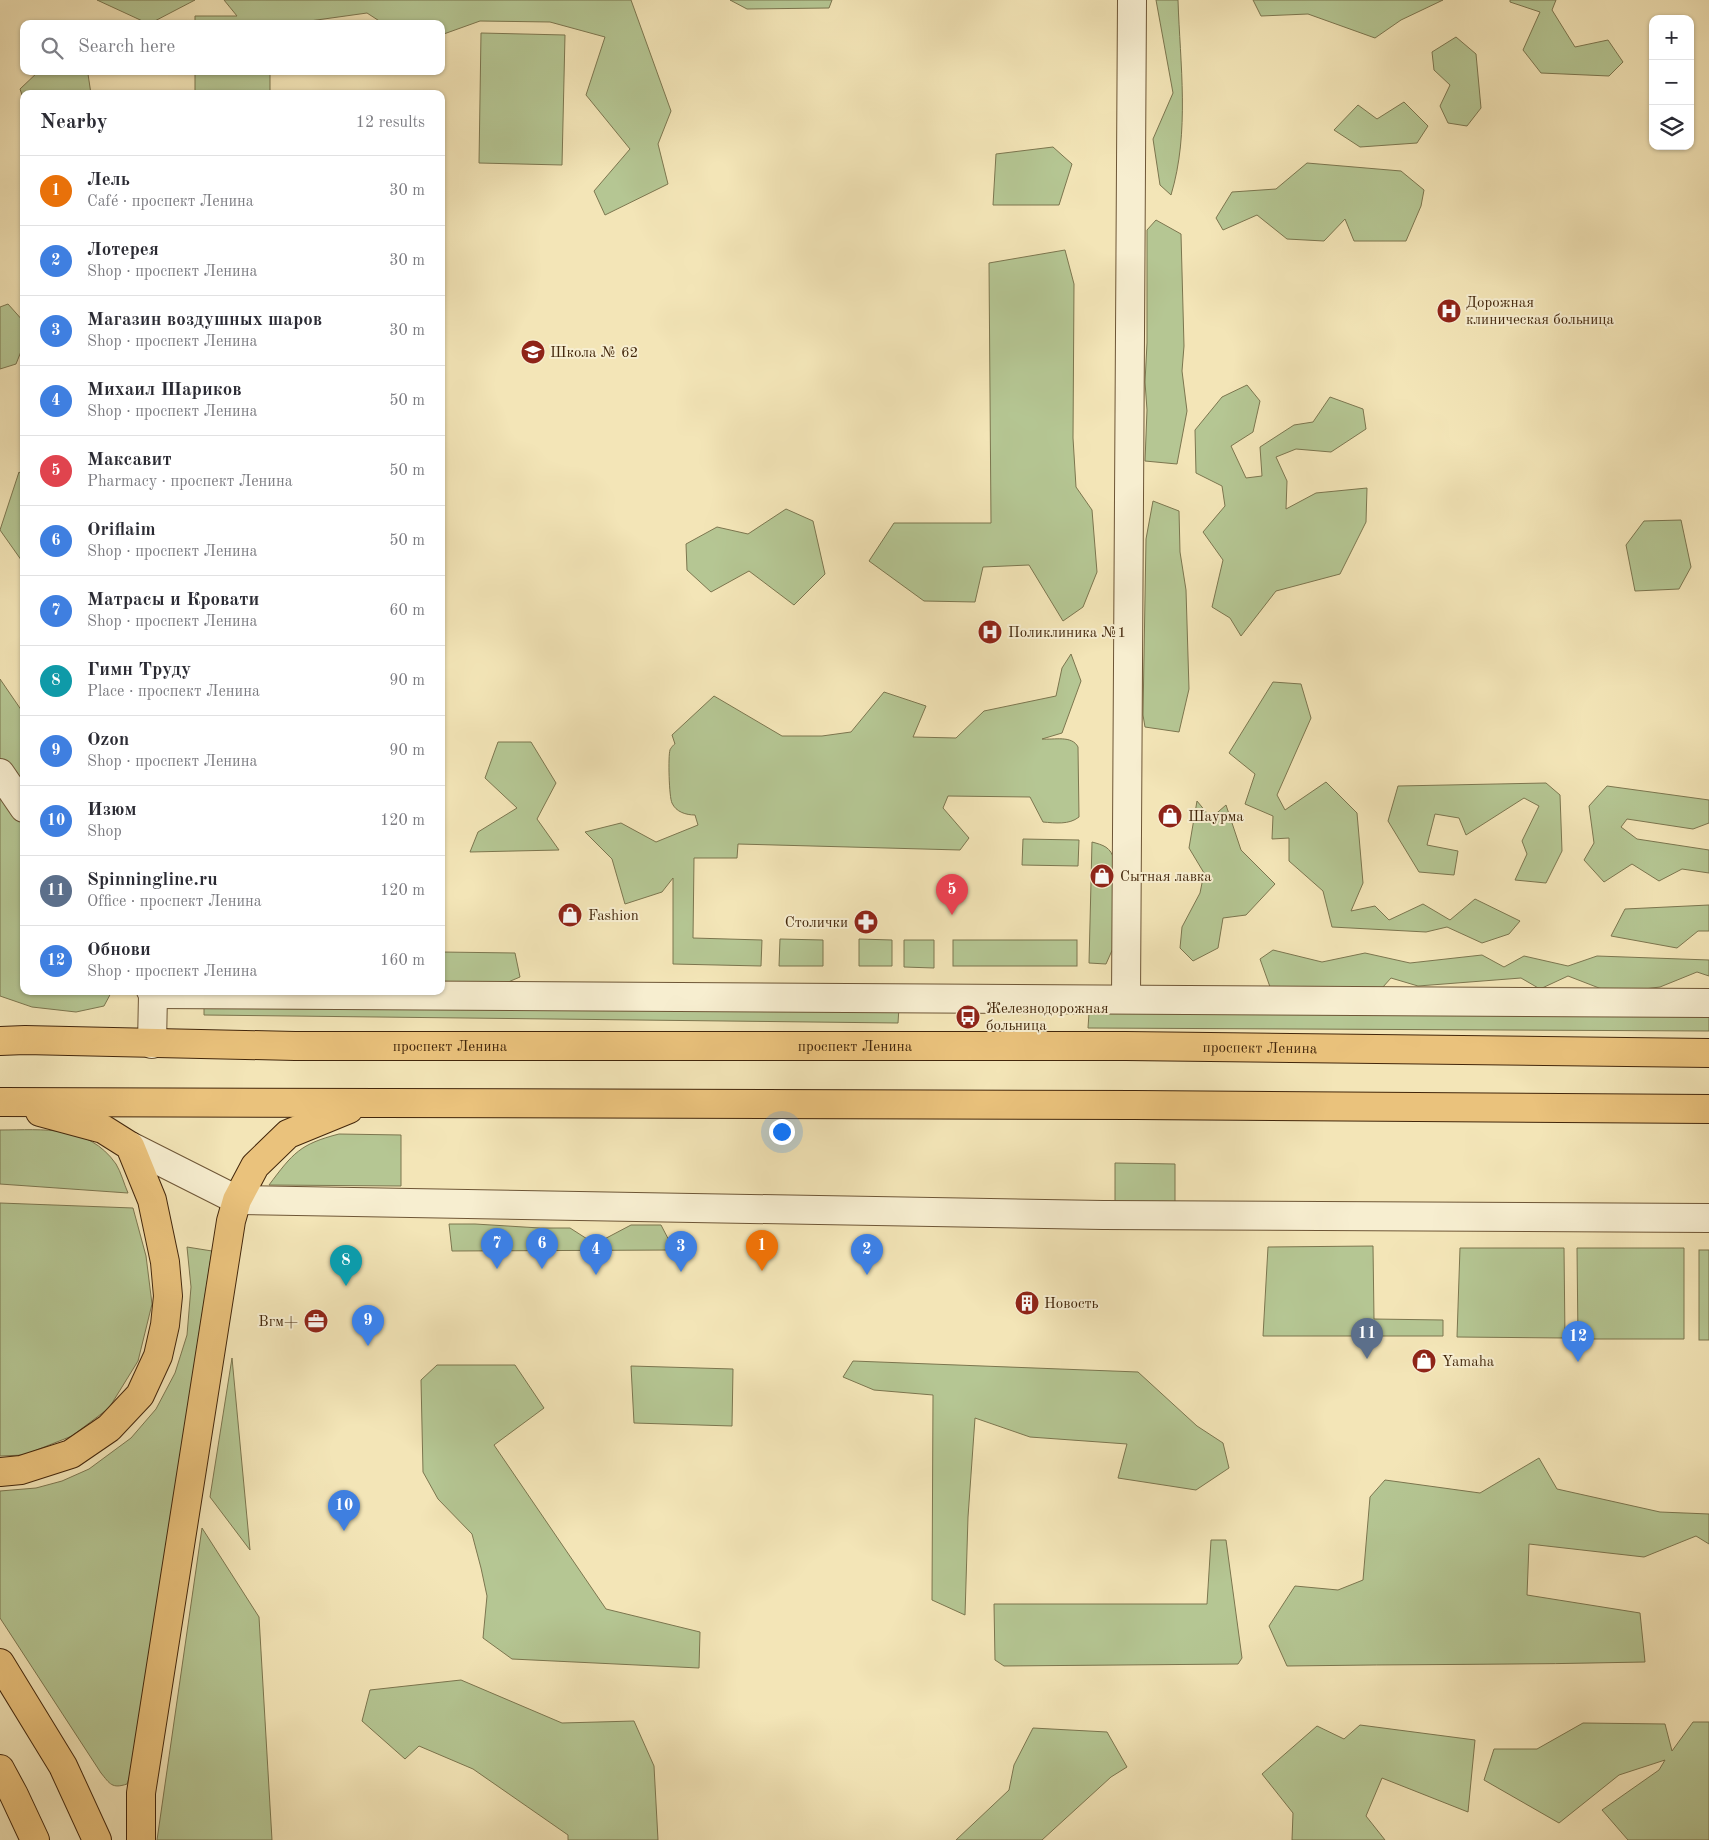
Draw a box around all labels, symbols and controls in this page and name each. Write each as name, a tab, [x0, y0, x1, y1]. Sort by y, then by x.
map controls	[1649, 15, 1694, 150]
button: +	[1649, 15, 1694, 60]
search box	[20, 20, 445, 75]
icon: search	[38, 34, 66, 62]
text: Search here	[78, 38, 175, 57]
button: −	[1649, 60, 1694, 105]
button: layers	[1649, 105, 1694, 150]
text: Nearby	[40, 112, 108, 133]
text: 12 results	[356, 115, 425, 131]
text: Лель	[87, 171, 130, 190]
text: 1	[51, 183, 61, 199]
text: 30 m	[389, 183, 425, 199]
text: Café · проспект Ленина	[87, 194, 254, 210]
text: Лотерея	[87, 241, 159, 260]
text: 2	[51, 253, 61, 269]
text: 30 m	[389, 253, 425, 269]
text: Shop · проспект Ленина	[87, 264, 257, 280]
place label: Дорожная клиническая больница	[1466, 296, 1614, 328]
hospital icon: Дорожная клиническая больница	[1436, 298, 1462, 324]
text: Магазин воздушных шаров	[87, 311, 322, 330]
text: 3	[51, 323, 61, 339]
text: 30 m	[389, 323, 425, 339]
text: Shop · проспект Ленина	[87, 334, 257, 350]
school or university icon: Школа № 62	[520, 339, 546, 365]
place label: Школа № 62	[550, 346, 638, 361]
text: Михаил Шариков	[87, 381, 242, 400]
text: 4	[51, 393, 61, 409]
text: 50 m	[389, 393, 425, 409]
text: Shop · проспект Ленина	[87, 404, 257, 420]
text: Максавит	[87, 451, 172, 470]
text: 5	[51, 463, 61, 479]
text: 50 m	[389, 463, 425, 479]
text: Pharmacy · проспект Ленина	[87, 474, 293, 490]
text: Oriflaim	[87, 521, 156, 540]
text: 6	[51, 533, 61, 549]
text: 50 m	[389, 533, 425, 549]
text: Shop · проспект Ленина	[87, 544, 257, 560]
text: Матрасы и Кровати	[87, 591, 259, 610]
text: 7	[51, 603, 61, 619]
text: 60 m	[389, 603, 425, 619]
text: Shop · проспект Ленина	[87, 614, 257, 630]
hospital icon: Поликлиника №1	[977, 619, 1003, 645]
place label: Поликлиника №1	[1008, 626, 1126, 641]
text: Гимн Труду	[87, 661, 191, 680]
text: 8	[51, 673, 61, 689]
text: 90 m	[389, 673, 425, 689]
text: Place · проспект Ленина	[87, 684, 260, 700]
text: Ozon	[87, 731, 129, 750]
text: 9	[51, 743, 61, 759]
text: 90 m	[389, 743, 425, 759]
text: Shop · проспект Ленина	[87, 754, 257, 770]
text: Изюм	[87, 801, 137, 820]
shop icon: Шаурма	[1157, 803, 1183, 829]
place label: Шаурма	[1188, 810, 1244, 825]
text: 10	[47, 813, 65, 829]
text: 120 m	[380, 813, 425, 829]
text: Shop	[87, 824, 122, 840]
shop icon: Сытная лавка	[1089, 863, 1115, 889]
place label: Сытная лавка	[1120, 870, 1212, 885]
text: Spinningline.ru	[87, 871, 218, 890]
pin: 5	[936, 874, 968, 915]
text: 11	[47, 883, 65, 899]
text: 120 m	[380, 883, 425, 899]
text: Office · проспект Ленина	[87, 894, 262, 910]
shop icon: Fashion	[557, 902, 583, 928]
place label: Fashion	[588, 909, 639, 924]
pharmacy icon: Столички	[853, 909, 879, 935]
place label: Столички	[785, 916, 848, 931]
text: Обнови	[87, 941, 151, 960]
text: 12	[47, 953, 65, 969]
text: 160 m	[380, 953, 425, 969]
text: Shop · проспект Ленина	[87, 964, 257, 980]
place label: Железнодорожная больница	[986, 1002, 1109, 1034]
bus stop icon: Железнодорожная больница	[955, 1004, 981, 1030]
street label: проспект Ленина	[393, 1040, 508, 1055]
street label: проспект Ленина	[798, 1040, 913, 1055]
street label: проспект Ленина	[1203, 1041, 1318, 1057]
your location	[769, 1119, 795, 1145]
pin: 7	[481, 1228, 513, 1269]
pin: 6	[526, 1228, 558, 1269]
pin: 1	[746, 1230, 778, 1271]
pin: 3	[665, 1231, 697, 1272]
pin: 4	[580, 1234, 612, 1275]
pin: 2	[851, 1234, 883, 1275]
pin: 8	[330, 1245, 362, 1286]
building icon: Новость	[1014, 1290, 1040, 1316]
place label: Новость	[1044, 1297, 1099, 1312]
pin: 9	[352, 1305, 384, 1346]
office icon: Вгм+	[303, 1308, 329, 1334]
place label: Вгм+	[258, 1315, 298, 1330]
pin: 11	[1351, 1318, 1383, 1359]
pin: 12	[1562, 1321, 1594, 1362]
shop icon: Yamaha	[1411, 1348, 1437, 1374]
place label: Yamaha	[1442, 1355, 1495, 1370]
pin: 10	[328, 1490, 360, 1531]

